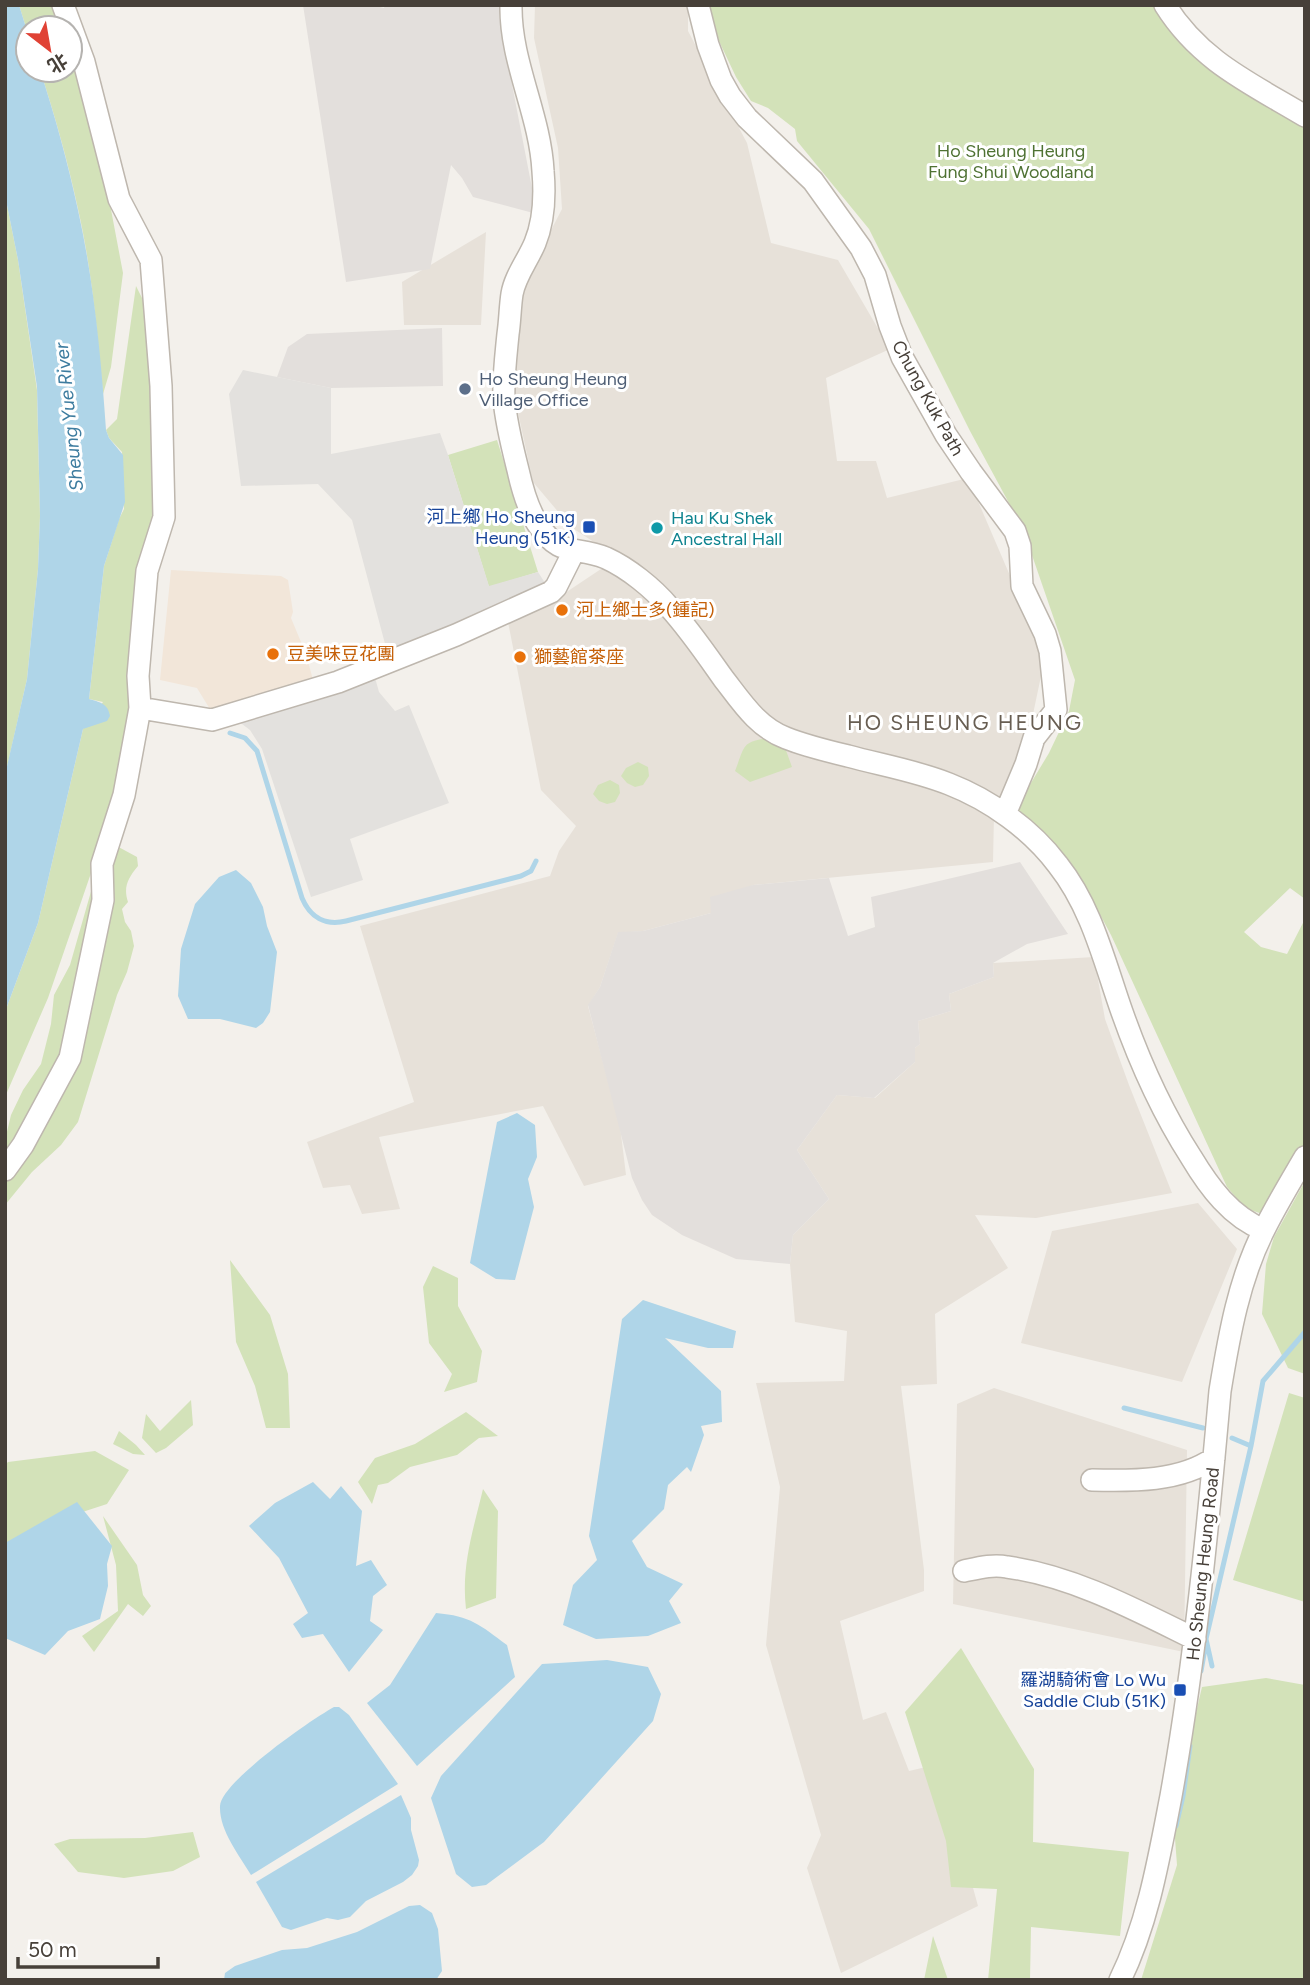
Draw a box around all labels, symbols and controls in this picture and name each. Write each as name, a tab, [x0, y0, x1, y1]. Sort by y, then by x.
north arrow	[14, 14, 84, 84]
text: 北	[43, 48, 72, 78]
park label: Ho Sheung Heung Fung Shui Woodland	[928, 140, 1094, 183]
street label: Chung Kuk Path	[887, 336, 969, 460]
water label: Sheung Yue River	[50, 341, 88, 492]
place label: Ho Sheung Heung Village Office	[479, 368, 627, 411]
marker: Ho Sheung Heung Village Office	[457, 381, 473, 397]
place label: 河上鄉 Ho Sheung Heung (51K)	[427, 506, 575, 549]
place label: Hau Ku Shek Ancestral Hall	[671, 507, 782, 550]
marker: 河上鄉 Ho Sheung Heung (51K)	[581, 519, 597, 535]
marker: Hau Ku Shek Ancestral Hall	[649, 520, 665, 536]
place label: 河上鄉士多(鍾記)	[576, 599, 715, 621]
marker: 河上鄉士多(鍾記)	[554, 602, 570, 618]
place label: 豆美味豆花團	[287, 643, 395, 665]
marker: 豆美味豆花團	[265, 646, 281, 662]
place label: 獅藝館茶座	[534, 646, 624, 668]
marker: 獅藝館茶座	[512, 649, 528, 665]
district label: HO SHEUNG HEUNG	[847, 710, 1083, 735]
street label: Ho Sheung Heung Road	[1182, 1466, 1224, 1662]
place label: 羅湖騎術會 Lo Wu Saddle Club (51K)	[1020, 1669, 1166, 1712]
marker: 羅湖騎術會 Lo Wu Saddle Club (51K)	[1172, 1682, 1188, 1698]
scale bar	[18, 1926, 158, 1970]
text: 50 m	[28, 1937, 77, 1962]

